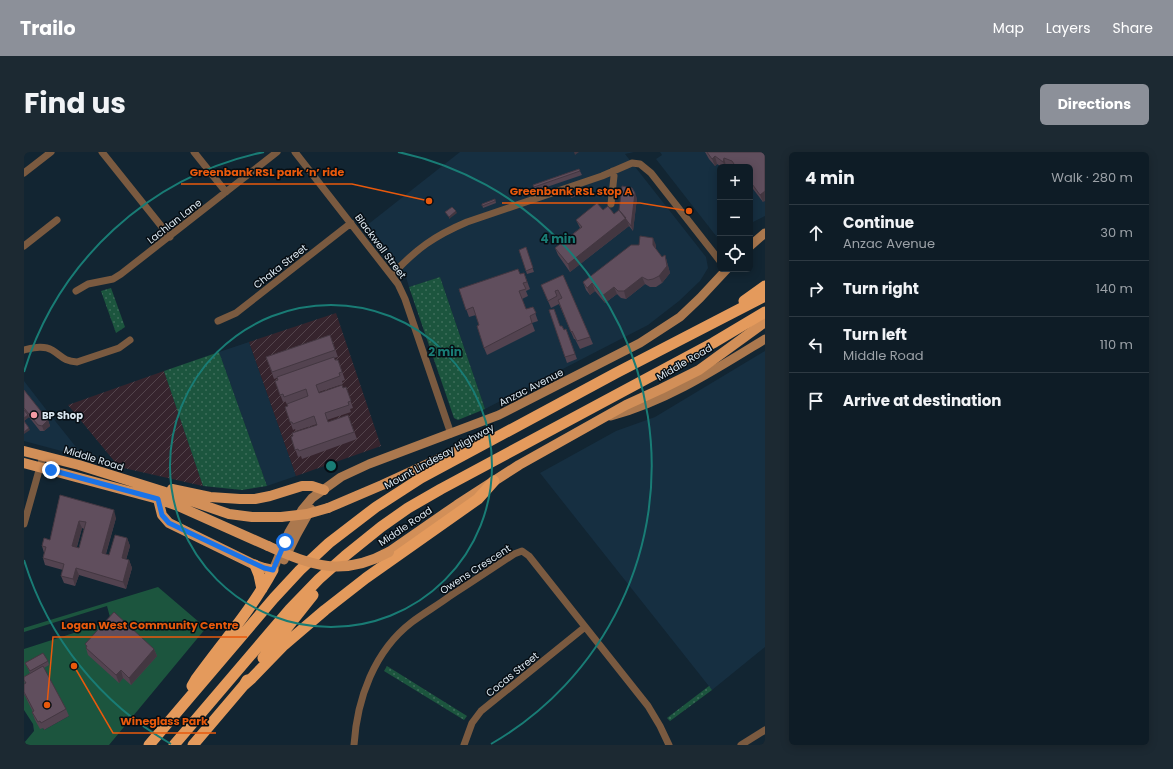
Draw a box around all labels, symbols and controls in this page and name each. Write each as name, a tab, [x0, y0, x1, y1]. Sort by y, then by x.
text: Trailo	[20, 15, 76, 42]
text: Map	[993, 18, 1024, 38]
text: Layers	[1046, 18, 1090, 38]
text: Share	[1112, 18, 1153, 38]
text: Find us	[24, 84, 126, 123]
button: Directions	[1040, 84, 1149, 125]
callout: Greenbank RSL park ‘n’ ride	[181, 161, 352, 184]
text: Greenbank RSL park ‘n’ ride	[190, 164, 345, 180]
map controls	[717, 164, 753, 272]
button: +	[717, 164, 753, 200]
text: 4 min	[805, 166, 855, 190]
text: Walk · 280 m	[1051, 168, 1133, 187]
callout: Greenbank RSL stop A	[502, 180, 640, 203]
text: Greenbank RSL stop A	[510, 183, 632, 199]
street label: Lachlan Lane	[144, 195, 205, 247]
button: −	[717, 200, 753, 236]
street label: Blackwell Street	[351, 211, 410, 282]
text: Continue	[843, 212, 914, 233]
icon: ahead	[805, 222, 827, 244]
text: 30 m	[1100, 223, 1133, 242]
text: 4 min	[540, 230, 576, 247]
text: Anzac Avenue	[843, 234, 935, 253]
button: locate	[717, 236, 753, 272]
street label: Chaka Street	[250, 240, 311, 292]
icon: right	[805, 278, 827, 300]
text: Turn right	[843, 278, 919, 299]
text: 140 m	[1096, 279, 1133, 298]
text: Turn left	[843, 324, 907, 345]
icon: left	[805, 334, 827, 356]
text: 110 m	[1100, 335, 1133, 354]
street label: Middle Road	[654, 340, 715, 384]
text: 2 min	[428, 343, 462, 360]
text: Middle Road	[843, 346, 924, 365]
street label: Anzac Avenue	[496, 365, 566, 410]
icon: arrive	[805, 390, 827, 412]
text: Arrive at destination	[843, 390, 1001, 411]
place label: BP Shop	[42, 408, 83, 423]
marker: BP Shop	[29, 410, 39, 420]
street label: Mount Lindesay Highway	[382, 420, 497, 493]
street label: Middle Road	[62, 442, 126, 475]
centre of rings	[324, 459, 338, 473]
route end	[42, 461, 60, 479]
street label: Middle Road	[375, 503, 435, 550]
route start	[276, 533, 294, 551]
street label: Owens Crescent	[437, 541, 514, 598]
callout: Logan West Community Centre	[53, 614, 247, 637]
text: Logan West Community Centre	[61, 617, 239, 633]
street label: Cocas Street	[483, 648, 542, 700]
callout: Wineglass Park	[113, 710, 216, 733]
text: Wineglass Park	[120, 713, 208, 729]

